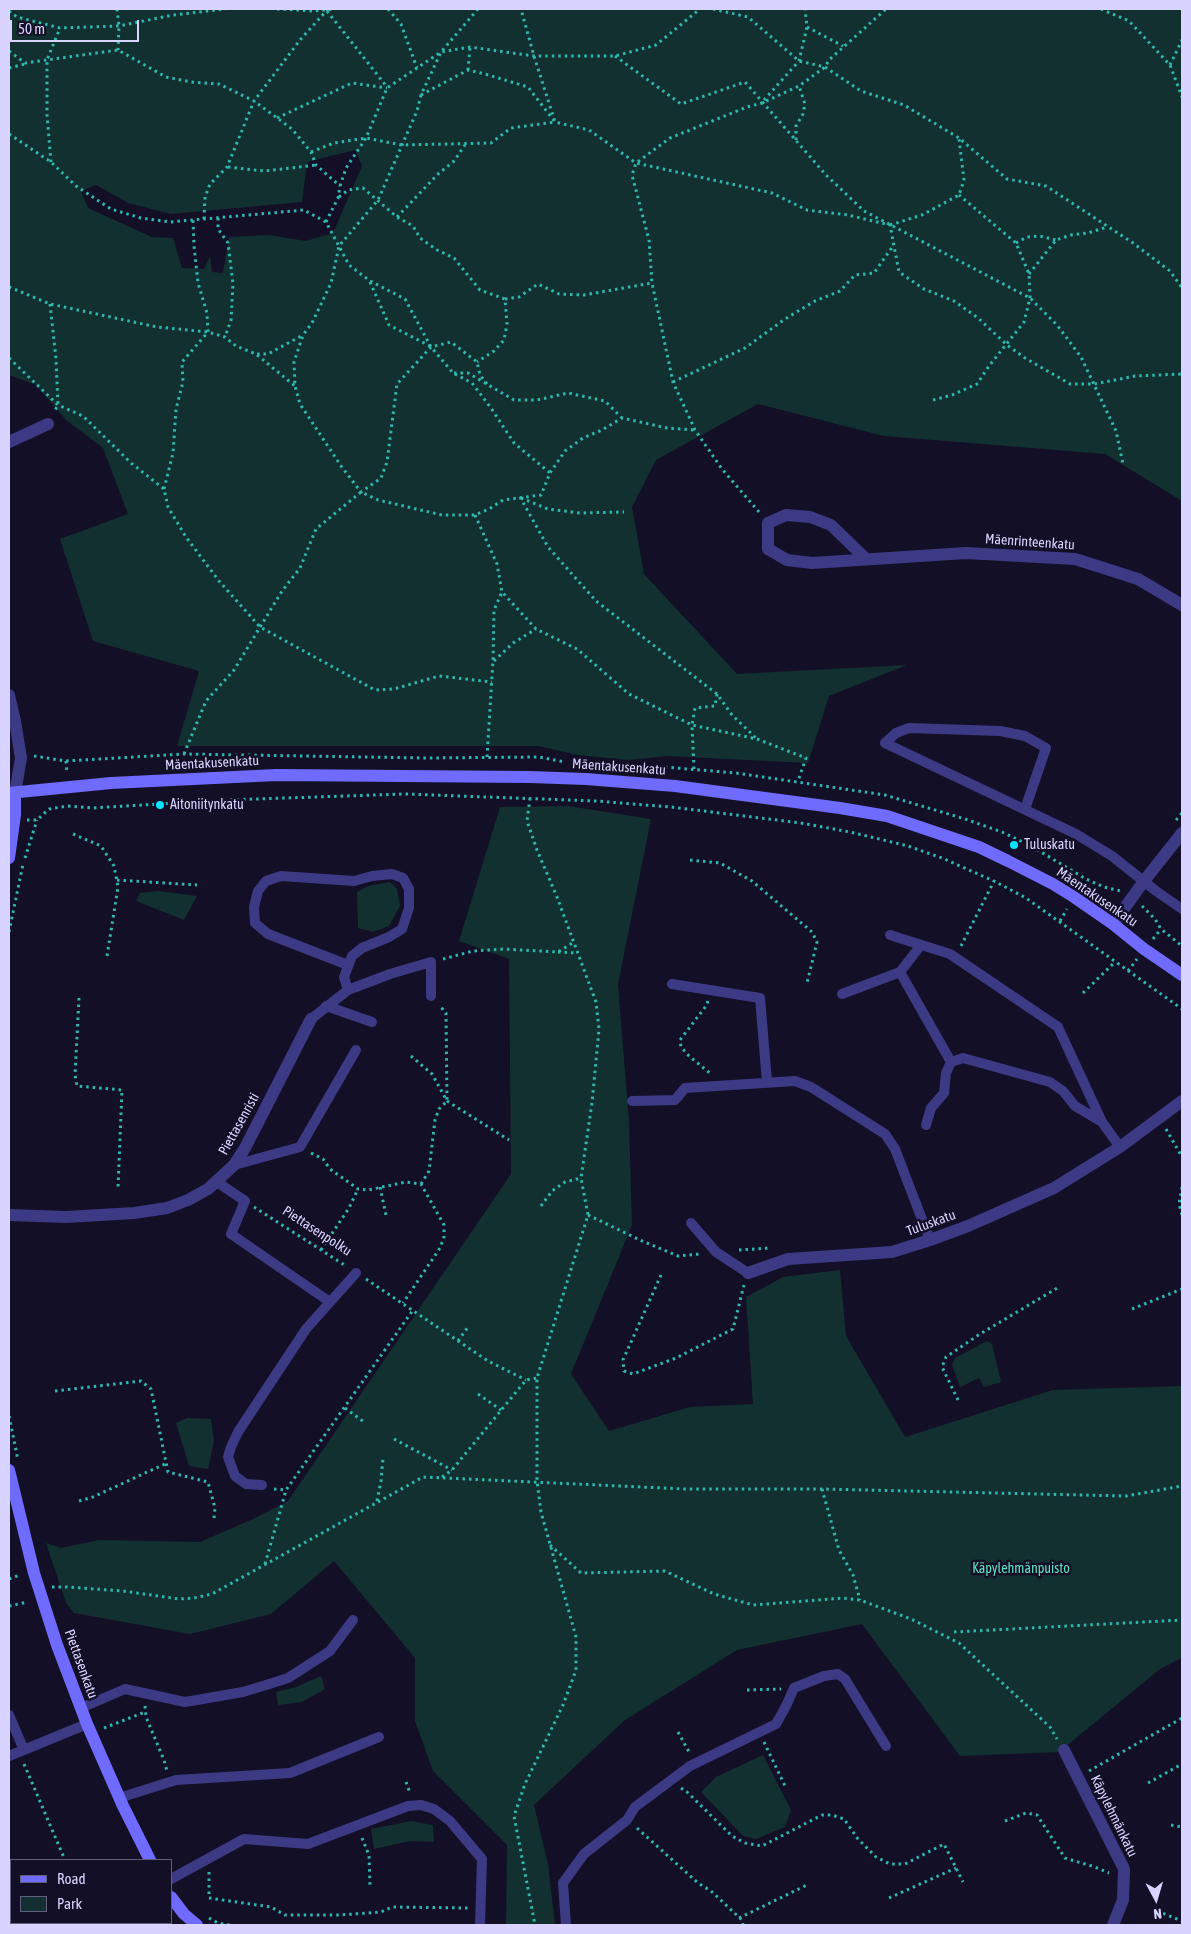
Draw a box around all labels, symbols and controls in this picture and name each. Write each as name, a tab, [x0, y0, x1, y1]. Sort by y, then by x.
scale bar	[12, 10, 141, 42]
text: 50 m	[18, 20, 45, 37]
street label: Mäenrinteenkatu	[985, 530, 1075, 554]
street label: Mäentakusenkatu	[165, 752, 259, 774]
street label: Mäentakusenkatu	[572, 755, 666, 779]
place label: Aitoniitynkatu	[170, 797, 244, 813]
marker: Aitoniitynkatu	[154, 799, 166, 811]
place label: Tuluskatu	[1024, 837, 1075, 853]
marker: Tuluskatu	[1008, 839, 1020, 851]
street label: Mäentakusenkatu	[1053, 864, 1141, 930]
street label: Piettasenristi	[215, 1090, 263, 1158]
street label: Piettasenpolku	[279, 1203, 355, 1259]
street label: Tuluskatu	[904, 1206, 958, 1240]
park label: Käpylehmänpuisto	[972, 1561, 1070, 1577]
street label: Piettasenkatu	[61, 1627, 101, 1701]
street label: Käpylehmänkatu	[1087, 1772, 1141, 1860]
legend	[10, 1859, 172, 1924]
text: Road	[57, 1870, 86, 1887]
north arrow	[1131, 1874, 1181, 1924]
text: Park	[57, 1895, 82, 1912]
text: N	[1153, 1906, 1163, 1922]

